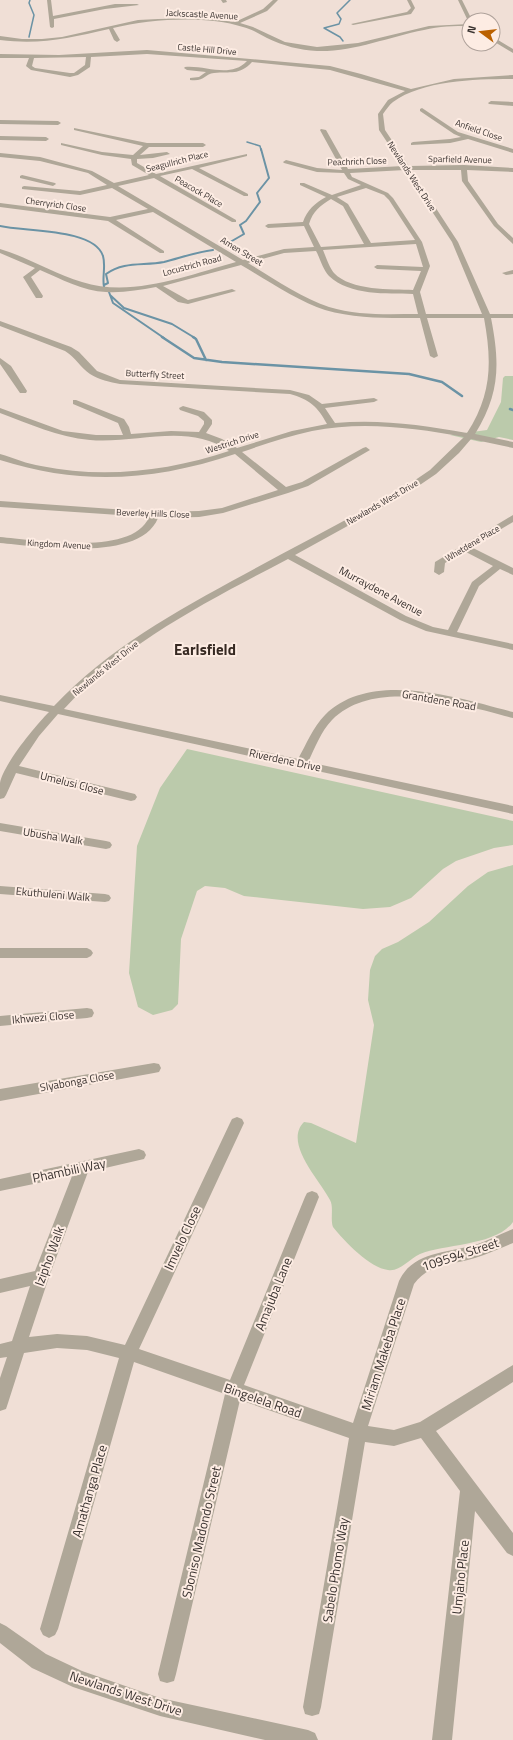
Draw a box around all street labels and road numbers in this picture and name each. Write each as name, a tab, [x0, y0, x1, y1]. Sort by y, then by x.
street label: Jackscastle Avenue	[166, 6, 239, 22]
street label: Castle Hill Drive	[177, 40, 238, 58]
street label: Anfield Close	[454, 116, 505, 144]
street label: Newlands West Drive	[384, 138, 440, 214]
street label: Seagullrich Place	[145, 147, 210, 175]
street label: Sparfield Avenue	[428, 152, 492, 166]
street label: Peachrich Close	[327, 153, 387, 169]
street label: Peacock Place	[173, 172, 226, 210]
street label: Cherryrich Close	[25, 193, 88, 215]
street label: Amen Street	[218, 233, 266, 269]
street label: Locustrich Road	[161, 251, 223, 279]
street label: Butterfly Street	[125, 366, 186, 382]
street label: Westrich Drive	[204, 427, 261, 457]
street label: Newlands West Drive	[344, 476, 421, 528]
street label: Beverley Hills Close	[116, 505, 190, 521]
street label: Whetdene Place	[442, 521, 502, 564]
street label: Kingdom Avenue	[27, 536, 92, 552]
street label: Murraydene Avenue	[336, 562, 426, 620]
street label: Newlands West Drive	[69, 637, 141, 699]
street label: Grantdene Road	[401, 686, 477, 714]
street label: Riverdene Drive	[248, 745, 323, 775]
street label: Umelusi Close	[38, 767, 106, 799]
street label: Ubusha Walk	[22, 823, 85, 849]
street label: Ekuthuleni Walk	[15, 883, 92, 905]
street label: Ikhwezi Close	[11, 1006, 75, 1028]
street label: Slyabonga Close	[39, 1067, 116, 1095]
street label: Phambili Way	[30, 1152, 108, 1188]
street label: Imvelo Close	[158, 1203, 206, 1273]
street label: Izipho Walk	[29, 1223, 69, 1289]
street label: 109594 Street	[419, 1232, 502, 1276]
street label: Amajuba Lane	[249, 1254, 297, 1334]
street label: Miriam Makeba Place	[355, 1295, 411, 1413]
street label: Bingelela Road	[221, 1377, 305, 1423]
street label: Amathanga Place	[66, 1442, 112, 1540]
street label: Sboniso Madondo Street	[176, 1464, 226, 1600]
street label: Sabelo Phomo Way	[317, 1516, 353, 1624]
street label: Umjaho Place	[446, 1539, 474, 1615]
street label: Newlands West Drive	[67, 1665, 185, 1721]

